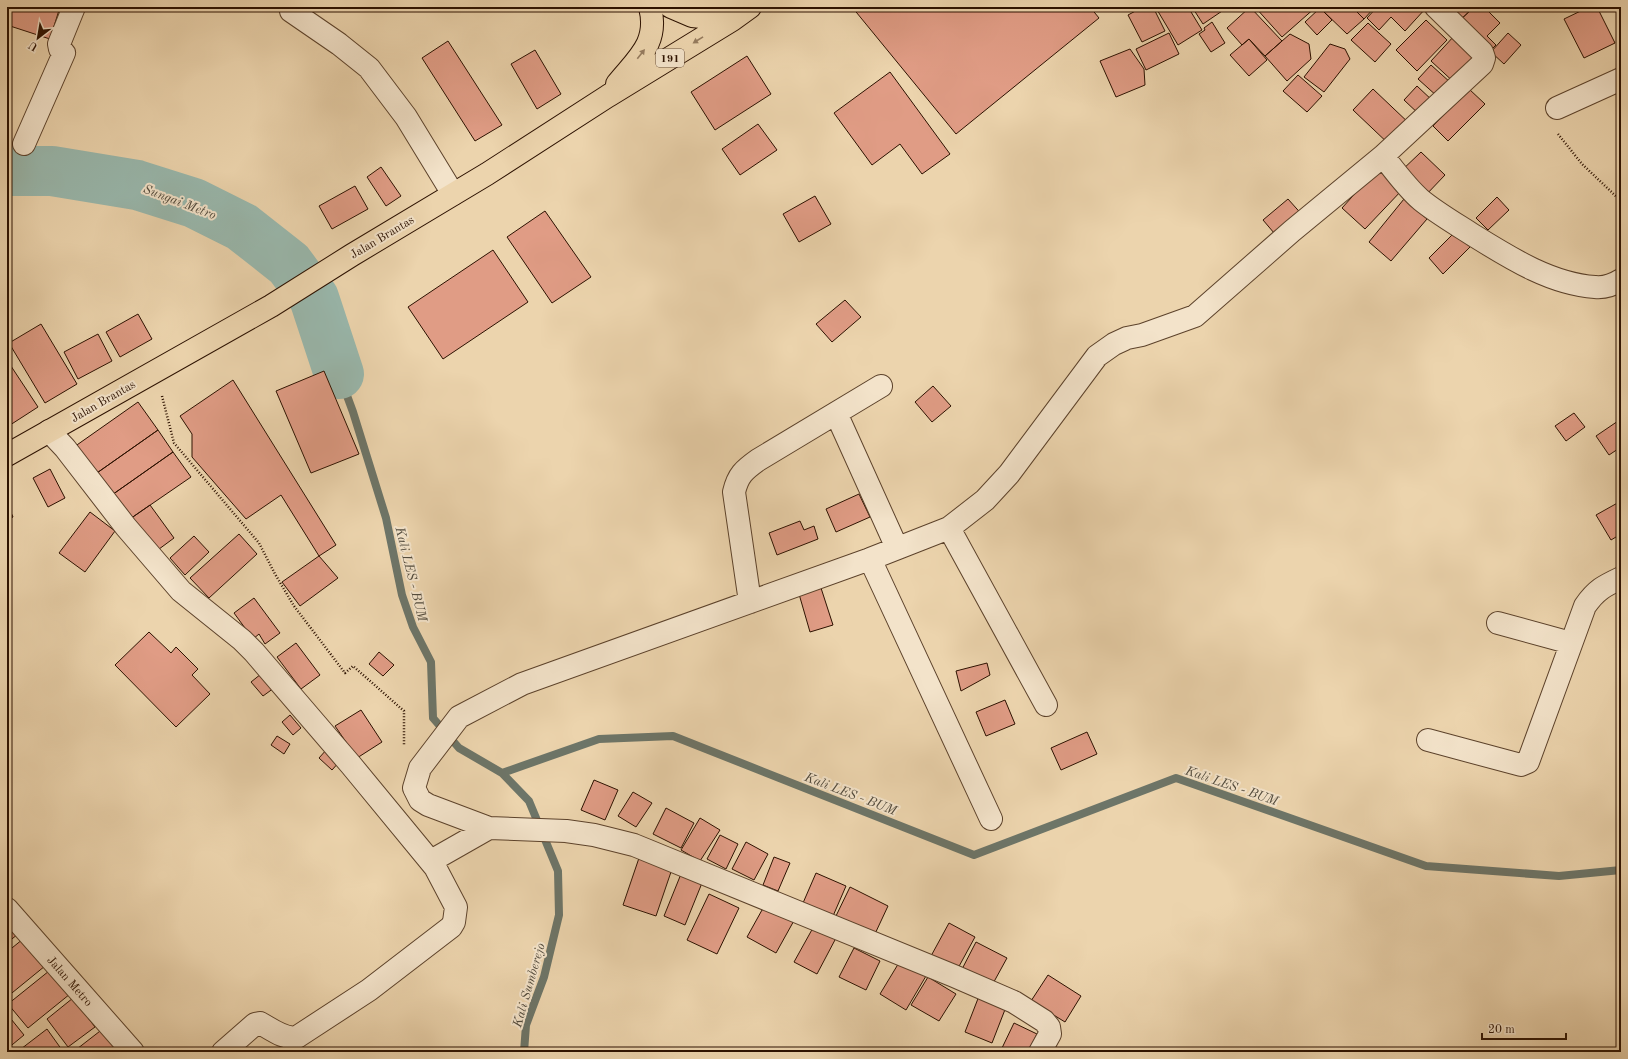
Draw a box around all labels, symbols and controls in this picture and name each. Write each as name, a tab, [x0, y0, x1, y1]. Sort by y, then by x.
north arrow	[18, 18, 58, 58]
one-way arrow	[692, 37, 704, 44]
text: U	[27, 38, 40, 52]
one-way arrow	[636, 49, 645, 60]
road number: 191	[656, 49, 684, 67]
water label: Sungai Metro	[141, 183, 218, 222]
street label: Jalan Brantas	[348, 214, 417, 262]
street label: Jalan Brantas	[69, 379, 138, 425]
water label: Kali LES - BUM	[392, 525, 429, 624]
water label: Kali LES - BUM	[1182, 764, 1281, 809]
water label: Kali LES - BUM	[802, 771, 899, 818]
water label: Kali Sumberejo	[511, 942, 548, 1030]
street label: Jalan Metro	[44, 954, 94, 1009]
scale bar	[1482, 1015, 1566, 1041]
text: 20 m	[1488, 1024, 1515, 1036]

